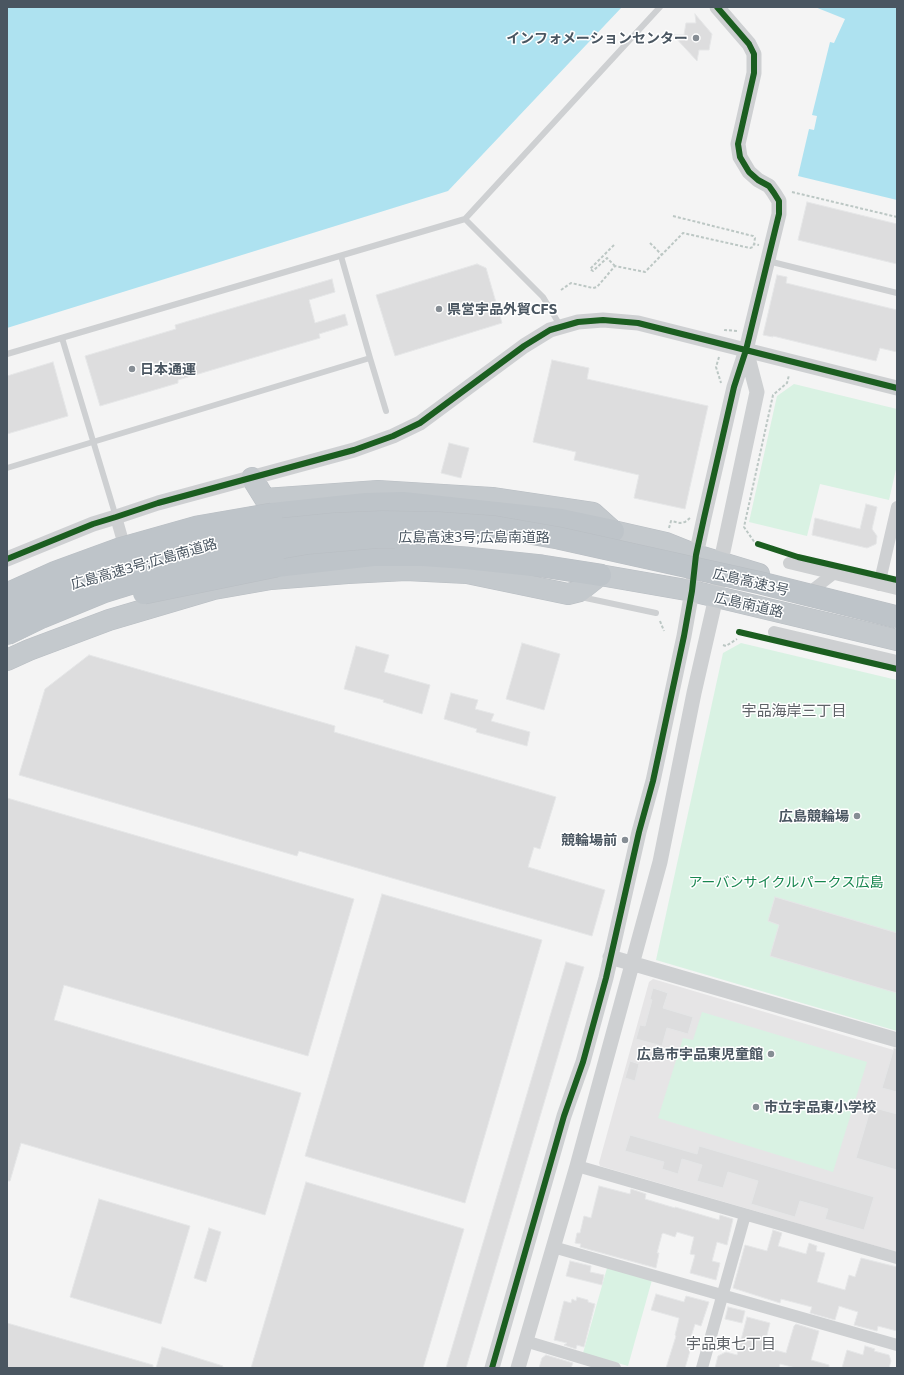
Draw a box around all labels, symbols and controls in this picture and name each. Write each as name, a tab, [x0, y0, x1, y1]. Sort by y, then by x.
place label: インフォメーションセンター	[506, 30, 688, 46]
marker: インフォメーションセンター	[691, 33, 701, 43]
place label: 県営宇品外貿CFS	[447, 301, 557, 317]
marker: 県営宇品外貿CFS	[434, 304, 444, 314]
place label: 日本通運	[140, 361, 196, 377]
marker: 日本通運	[127, 364, 137, 374]
street label: 広島高速3号;広島南道路	[398, 529, 550, 545]
street label: 広島高速3号;広島南道路	[69, 535, 219, 593]
street label: 広島高速3号	[711, 565, 791, 599]
street label: 広島南道路	[713, 589, 785, 621]
district label: 宇品海岸三丁目	[742, 702, 846, 720]
place label: 広島競輪場	[779, 808, 849, 824]
marker: 広島競輪場	[852, 811, 862, 821]
place label: 競輪場前	[561, 832, 617, 848]
marker: 競輪場前	[620, 835, 630, 845]
park label: アーバンサイクルパークス広島	[688, 874, 884, 890]
place label: 広島市宇品東児童館	[637, 1046, 763, 1062]
marker: 広島市宇品東児童館	[766, 1049, 776, 1059]
place label: 市立宇品東小学校	[764, 1099, 876, 1115]
marker: 市立宇品東小学校	[751, 1102, 761, 1112]
district label: 宇品東七丁目	[686, 1335, 776, 1353]

